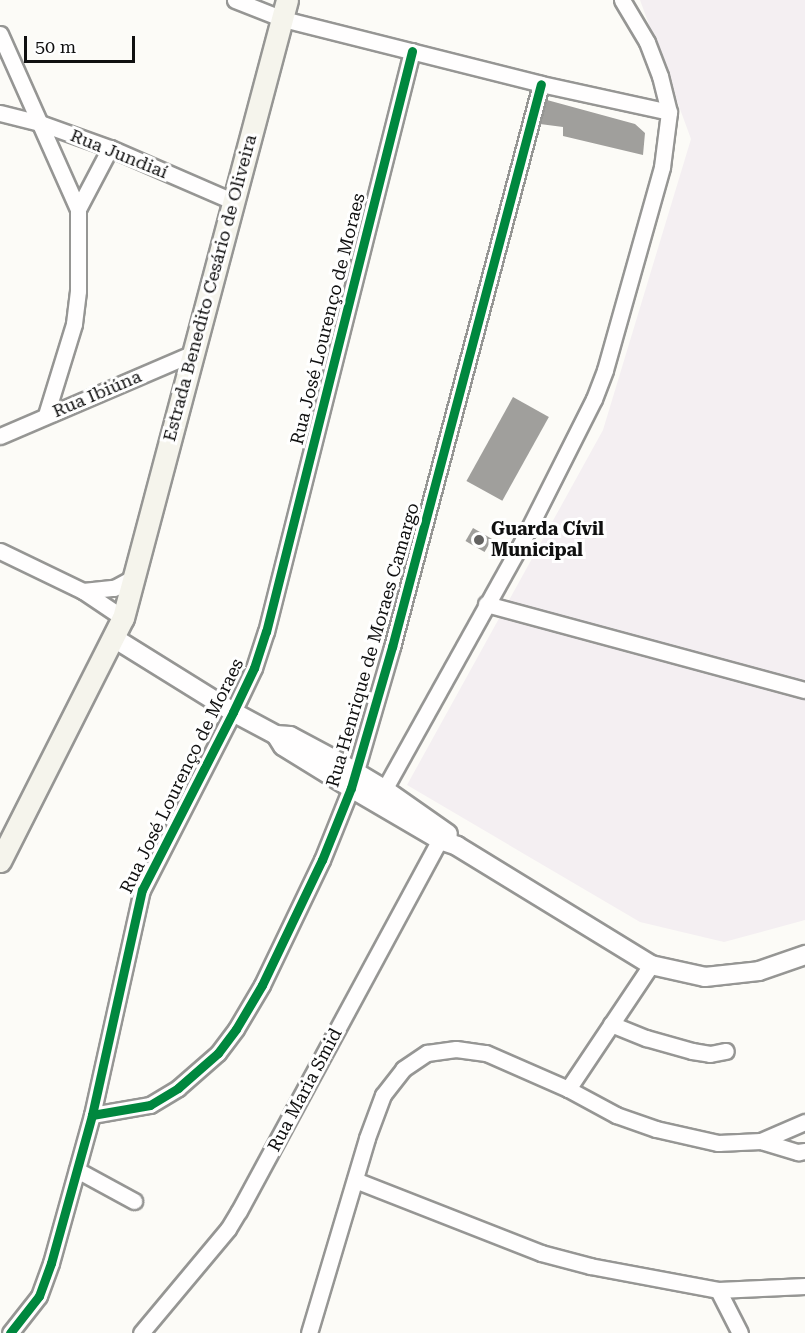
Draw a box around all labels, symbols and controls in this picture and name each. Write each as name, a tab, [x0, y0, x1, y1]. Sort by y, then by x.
scale bar	[27, 24, 138, 62]
text: 50 m	[35, 36, 76, 57]
street label: Rua Jundiaí	[67, 125, 171, 183]
street label: Estrada Benedito Cesário de Oliveira	[159, 132, 261, 444]
street label: Rua José Lourenço de Moraes	[286, 191, 370, 447]
street label: Rua Ibiúna	[49, 366, 145, 422]
street label: Rua Henrique de Moraes Camargo	[322, 500, 424, 790]
place label: Guarda Cívil Municipal	[491, 519, 604, 562]
marker: Guarda Cívil Municipal	[472, 533, 486, 547]
street label: Rua José Lourenço de Moraes	[116, 655, 248, 897]
street label: Rua Maria Smid	[263, 1025, 347, 1155]

